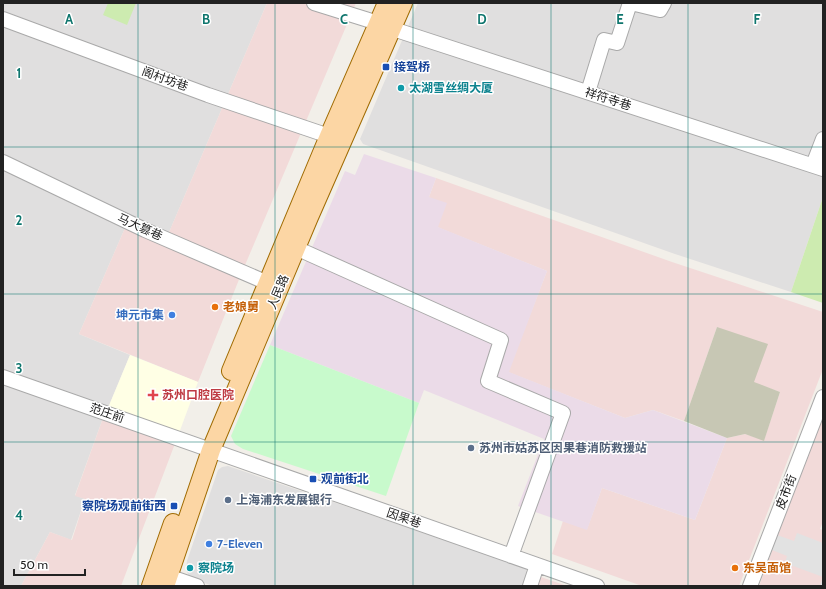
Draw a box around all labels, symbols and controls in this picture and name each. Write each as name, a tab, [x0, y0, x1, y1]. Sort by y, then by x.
text: A	[65, 11, 74, 27]
text: B	[202, 11, 210, 27]
text: C	[340, 11, 348, 27]
text: D	[477, 11, 487, 27]
text: E	[616, 11, 624, 27]
text: F	[754, 11, 761, 27]
place label: 接驾桥	[394, 59, 430, 74]
marker: 接驾桥	[381, 62, 391, 72]
street label: 阁村坊巷	[140, 63, 190, 94]
text: 1	[17, 65, 21, 81]
place label: 太湖雪丝绸大厦	[409, 80, 493, 95]
marker: 太湖雪丝绸大厦	[396, 83, 406, 93]
street label: 祥符寺巷	[583, 84, 633, 113]
street label: 马大篡巷	[115, 210, 165, 243]
text: 2	[16, 212, 23, 228]
street label: 人民路	[264, 272, 291, 311]
place label: 老娘舅	[223, 299, 259, 314]
marker: 老娘舅	[210, 302, 220, 312]
place label: 坤元市集	[116, 307, 164, 322]
marker: 坤元市集	[167, 310, 177, 320]
text: 3	[15, 360, 23, 376]
place label: 苏州口腔医院	[162, 387, 234, 402]
marker: 苏州口腔医院	[147, 389, 159, 401]
street label: 范庄前	[88, 400, 127, 425]
place label: 苏州市姑苏区因果巷消防救援站	[479, 440, 647, 455]
marker: 苏州市姑苏区因果巷消防救援站	[466, 443, 476, 453]
place label: 观前街北	[321, 471, 369, 486]
street label: 皮市街	[772, 472, 799, 511]
marker: 观前街北	[308, 474, 318, 484]
place label: 上海浦东发展银行	[236, 492, 332, 507]
marker: 上海浦东发展银行	[223, 495, 233, 505]
place label: 察院场观前街西	[82, 498, 166, 513]
marker: 察院场观前街西	[169, 501, 179, 511]
street label: 因果巷	[385, 505, 424, 530]
text: 4	[15, 507, 23, 523]
place label: 7-Eleven	[217, 536, 263, 551]
marker: 7-Eleven	[204, 539, 214, 549]
scale bar	[14, 551, 85, 577]
text: 50 m	[20, 557, 48, 572]
place label: 察院场	[198, 560, 234, 575]
place label: 东吴面馆	[743, 560, 791, 575]
marker: 察院场	[185, 563, 195, 573]
marker: 东吴面馆	[730, 563, 740, 573]

